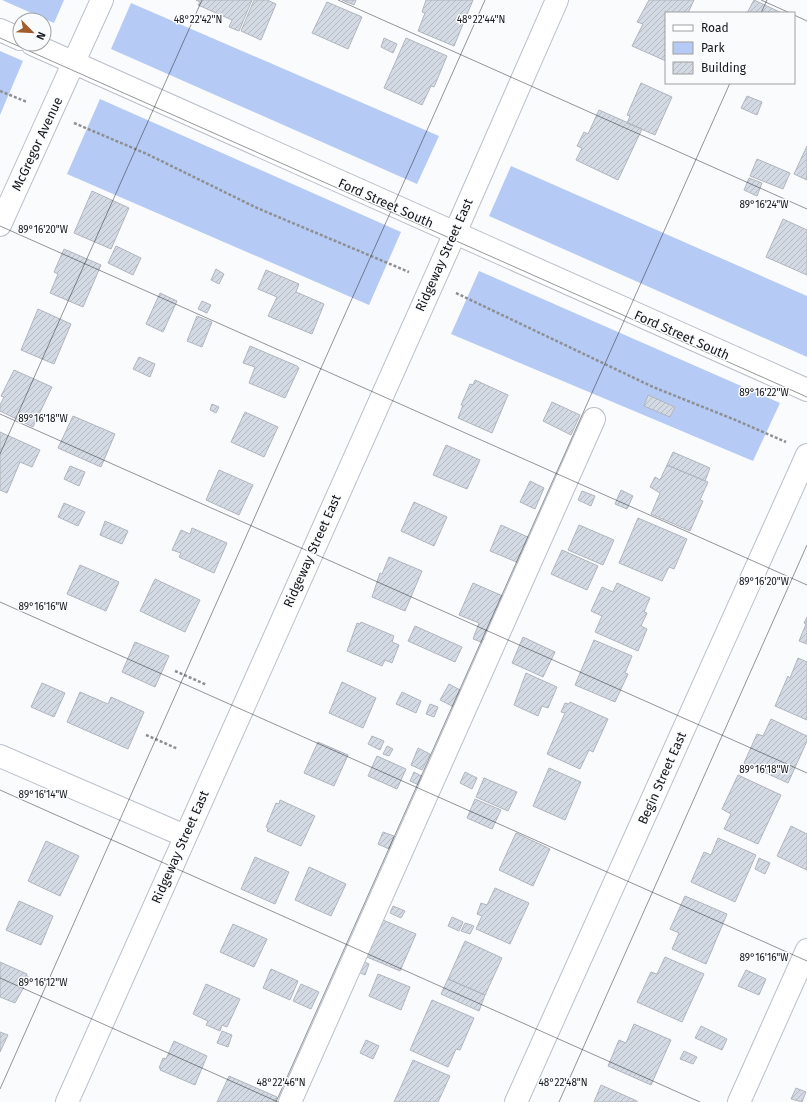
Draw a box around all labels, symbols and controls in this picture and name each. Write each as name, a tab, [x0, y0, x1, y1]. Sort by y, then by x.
north arrow	[12, 12, 52, 52]
legend	[665, 12, 795, 84]
text: 48°22'42"N	[174, 14, 222, 26]
text: 48°22'44"N	[457, 14, 505, 26]
text: Road	[701, 21, 729, 35]
text: N	[33, 30, 48, 42]
text: Park	[701, 41, 725, 55]
text: Building	[701, 61, 747, 75]
street label: McGregor Avenue	[9, 95, 65, 193]
street label: Ford Street South	[336, 175, 436, 231]
street label: Ridgeway Street East	[412, 196, 476, 314]
text: 89°16'24"W	[739, 199, 789, 211]
text: 89°16'20"W	[18, 224, 69, 236]
street label: Ford Street South	[632, 307, 732, 363]
text: 89°16'22"W	[739, 387, 790, 399]
text: 89°16'18"W	[18, 413, 68, 425]
street label: Ridgeway Street East	[280, 492, 344, 610]
text: 89°16'20"W	[739, 576, 790, 588]
text: 89°16'16"W	[18, 601, 68, 613]
street label: Begin Street East	[635, 729, 689, 827]
text: 89°16'18"W	[739, 764, 789, 776]
street label: Ridgeway Street East	[148, 788, 212, 906]
text: 89°16'14"W	[19, 789, 68, 801]
text: 89°16'16"W	[739, 952, 789, 964]
text: 89°16'12"W	[19, 977, 68, 989]
text: 48°22'46"N	[256, 1077, 306, 1089]
text: 48°22'48"N	[538, 1077, 588, 1089]

